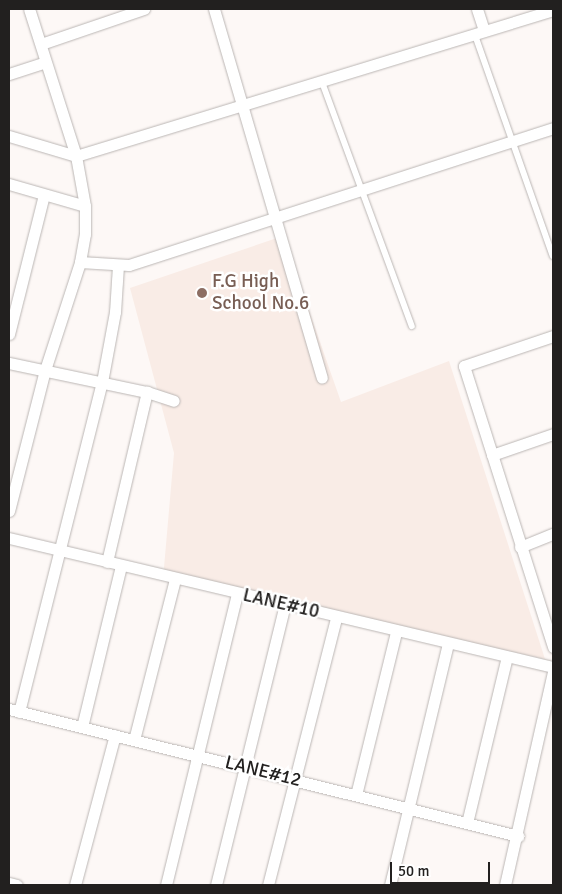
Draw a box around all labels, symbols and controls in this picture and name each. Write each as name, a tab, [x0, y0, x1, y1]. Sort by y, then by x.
place label: F.G High School No.6	[212, 271, 309, 315]
marker: F.G High School No.6	[196, 287, 208, 299]
street label: LANE#10	[241, 584, 321, 624]
street label: LANE#12	[223, 752, 303, 792]
scale bar	[392, 852, 492, 884]
text: 50 m	[398, 862, 429, 880]

